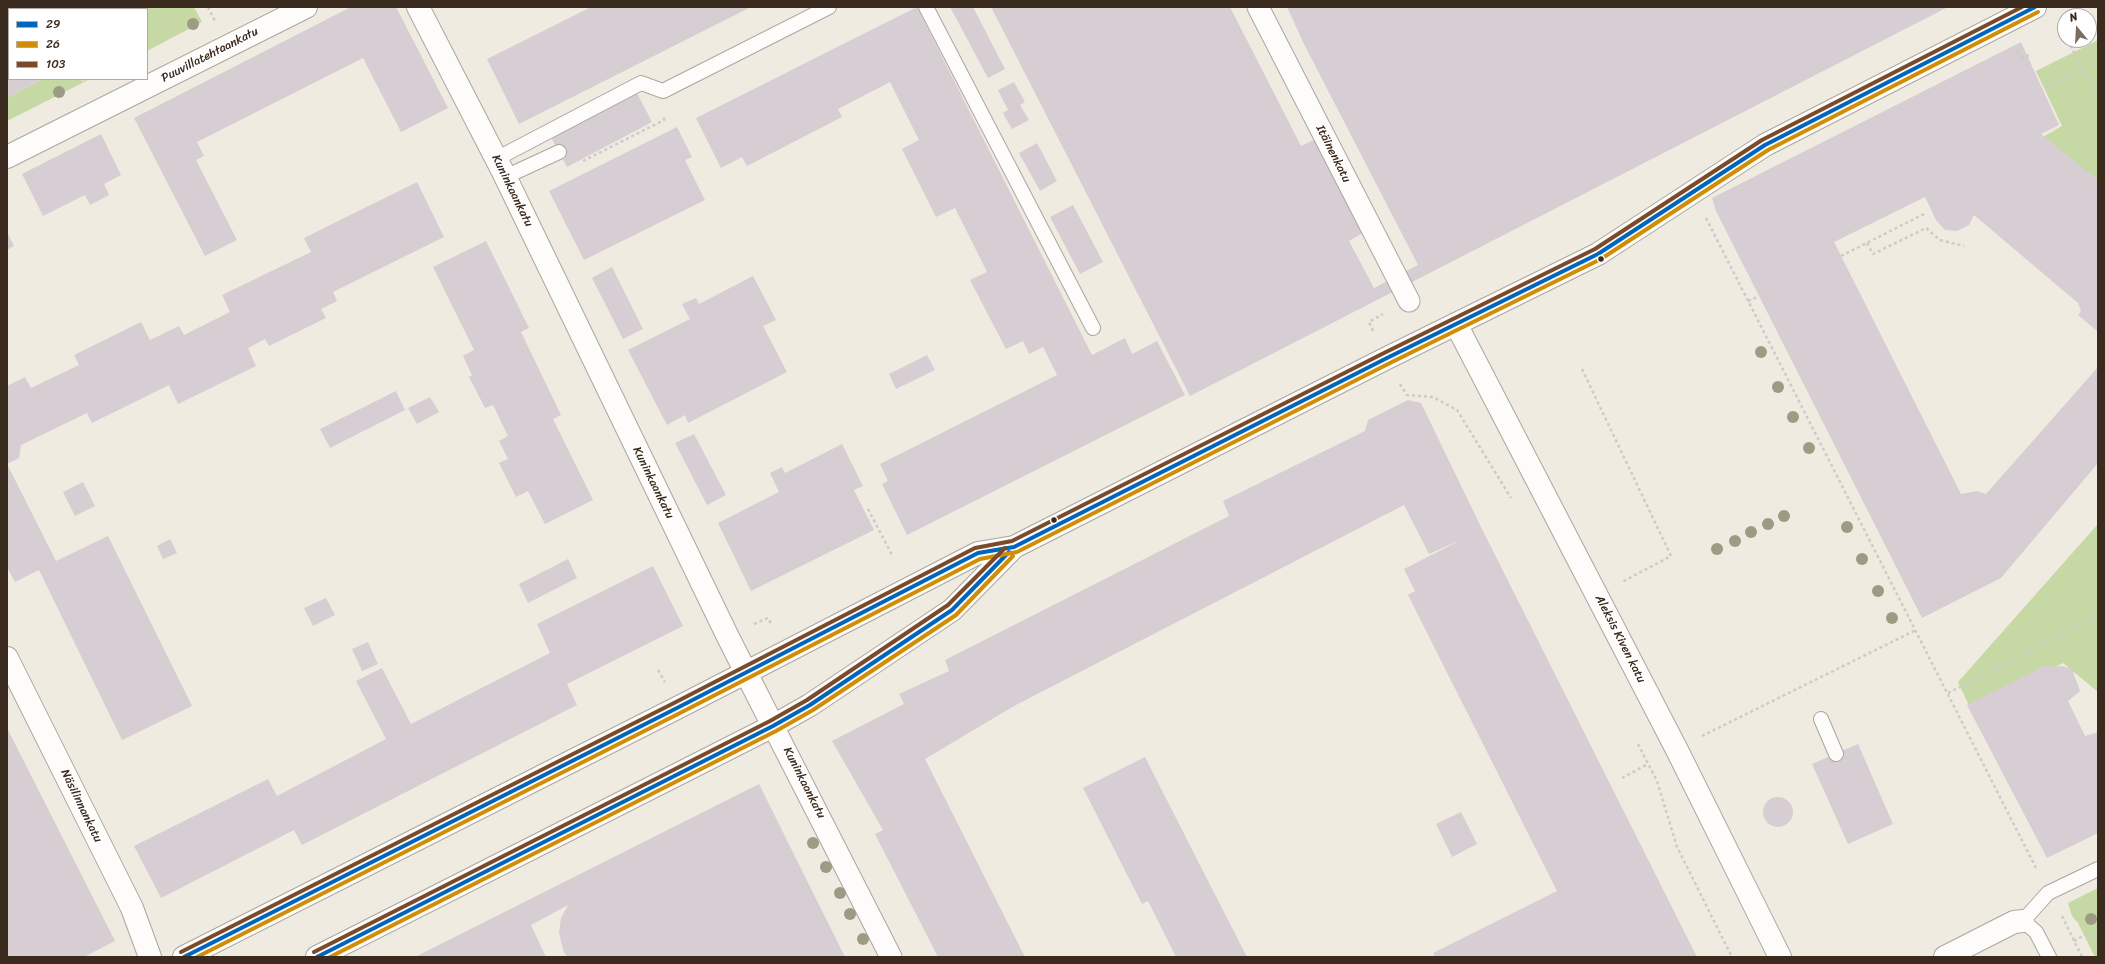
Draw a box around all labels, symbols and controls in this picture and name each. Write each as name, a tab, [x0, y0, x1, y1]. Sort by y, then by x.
text: N	[2067, 7, 2080, 27]
legend	[8, 8, 148, 80]
north arrow	[2057, 8, 2097, 48]
text: 29	[46, 13, 60, 35]
street label: Puuvillatehtaankatu	[159, 24, 261, 86]
text: 26	[46, 33, 60, 55]
text: 103	[46, 53, 65, 75]
street label: Itäinenkatu	[1312, 123, 1354, 185]
street label: Kuninkaankatu	[488, 153, 536, 229]
unlabelled marker	[1596, 254, 1606, 264]
street label: Kuninkaankatu	[629, 445, 677, 521]
unlabelled marker	[1049, 515, 1059, 525]
street label: Aleksis Kiven katu	[1592, 593, 1648, 685]
street label: Kuninkaankatu	[780, 745, 828, 821]
street label: Näsilinnankatu	[57, 767, 105, 845]

